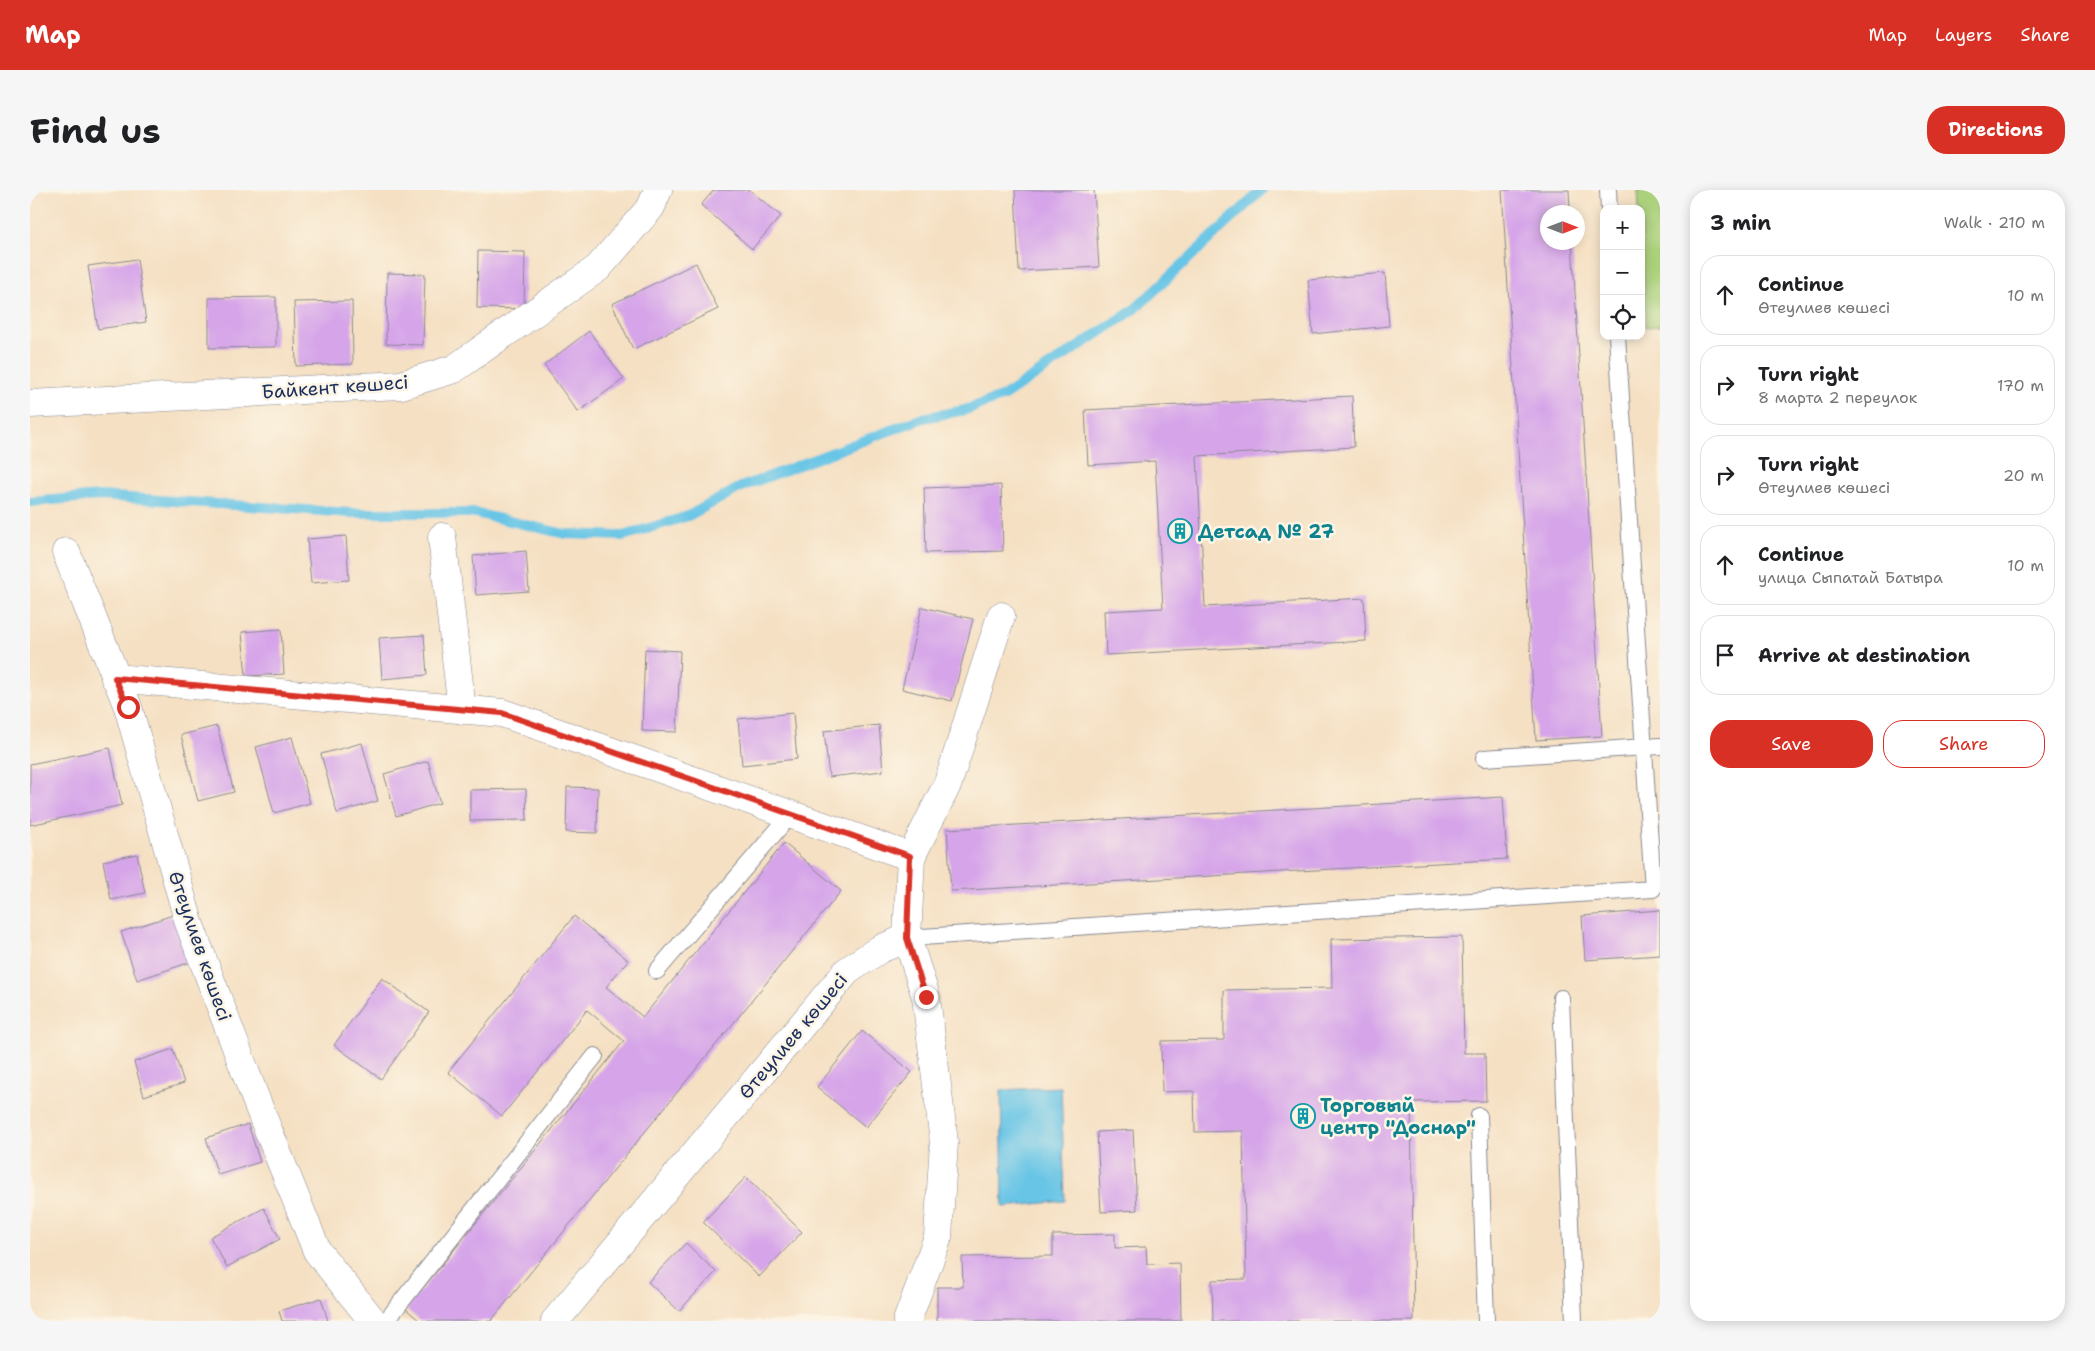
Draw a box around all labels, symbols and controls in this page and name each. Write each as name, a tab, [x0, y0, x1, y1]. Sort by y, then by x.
text: Map	[25, 19, 81, 51]
text: Map	[1869, 23, 1907, 47]
text: Layers	[1935, 23, 1992, 47]
text: Share	[2020, 23, 2070, 47]
button: Directions	[1927, 106, 2065, 154]
text: Find us	[30, 107, 161, 154]
north arrow	[1540, 205, 1585, 250]
map controls	[1600, 205, 1645, 340]
button: +	[1600, 205, 1645, 250]
text: 3 min	[1710, 209, 1771, 237]
text: Walk · 210 m	[1944, 212, 2045, 233]
button: −	[1600, 250, 1645, 295]
text: Continue	[1758, 272, 1844, 297]
icon: ahead	[1711, 281, 1739, 309]
text: 10 m	[2007, 285, 2044, 306]
button: locate	[1600, 295, 1645, 340]
text: Өтеулиев көшесі	[1758, 297, 1890, 318]
text: Turn right	[1758, 362, 1859, 387]
street label: Байкент көшесі	[261, 369, 409, 405]
icon: right	[1711, 371, 1739, 399]
text: 170 m	[1997, 375, 2044, 396]
text: 8 марта 2 переулок	[1758, 387, 1917, 408]
text: Turn right	[1758, 452, 1859, 477]
icon: right	[1711, 461, 1739, 489]
text: 20 m	[2003, 465, 2044, 486]
text: Өтеулиев көшесі	[1758, 477, 1890, 498]
building icon: Детсад № 27	[1167, 518, 1193, 544]
place label: Детсад № 27	[1198, 519, 1334, 544]
text: Continue	[1758, 542, 1844, 567]
icon: ahead	[1711, 551, 1739, 579]
text: 10 m	[2007, 555, 2044, 576]
text: улица Сыпатай Батыра	[1758, 567, 1943, 588]
icon: arrive	[1711, 641, 1739, 669]
text: Arrive at destination	[1758, 643, 1970, 668]
route start	[117, 696, 140, 719]
button: Save	[1710, 720, 1873, 768]
button: Share	[1883, 720, 2045, 768]
street label: Өтеулиев көшесі	[163, 868, 237, 1024]
street label: Өтеулиев көшесі	[733, 968, 853, 1104]
route end	[915, 986, 938, 1009]
place label: Торговый центр "Доснар"	[1320, 1093, 1476, 1140]
building icon: Торговый центр "Доснар"	[1290, 1103, 1316, 1129]

